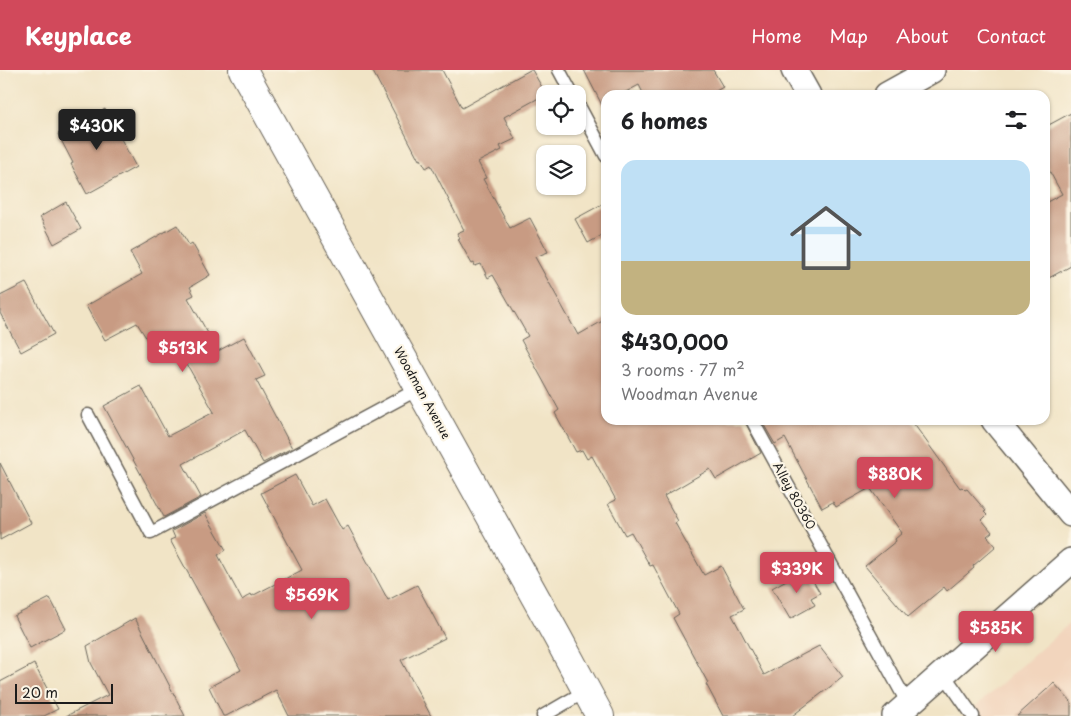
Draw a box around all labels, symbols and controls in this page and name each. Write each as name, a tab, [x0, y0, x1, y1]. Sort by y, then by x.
text: Keyplace	[25, 17, 132, 53]
text: Home	[751, 22, 801, 49]
text: Map	[829, 22, 868, 49]
text: About	[896, 22, 948, 49]
text: Contact	[976, 22, 1046, 49]
map controls	[536, 85, 586, 195]
button: locate	[536, 85, 586, 135]
text: 6 homes	[621, 104, 707, 136]
icon: filters	[1002, 106, 1030, 134]
pin: $430K	[62, 108, 132, 151]
text: $430K	[69, 113, 125, 137]
button: layers	[536, 145, 586, 195]
icon: home	[781, 193, 871, 283]
text: $430,000	[621, 325, 728, 357]
pin: $513K	[148, 330, 218, 373]
text: $513K	[158, 335, 208, 359]
street label: Woodman Avenue	[390, 343, 456, 442]
text: 3 rooms · 77 m²	[621, 357, 745, 381]
text: Woodman Avenue	[621, 381, 758, 405]
pin: $880K	[860, 456, 930, 499]
street label: Alley 80360	[769, 459, 821, 533]
text: $880K	[868, 461, 922, 485]
pin: $339K	[762, 552, 832, 594]
text: $339K	[771, 556, 823, 580]
pin: $569K	[277, 578, 347, 620]
text: $569K	[285, 582, 339, 606]
pin: $585K	[961, 610, 1031, 653]
text: $585K	[970, 615, 1022, 639]
scale bar	[15, 681, 112, 704]
text: 20 m	[22, 682, 58, 703]

